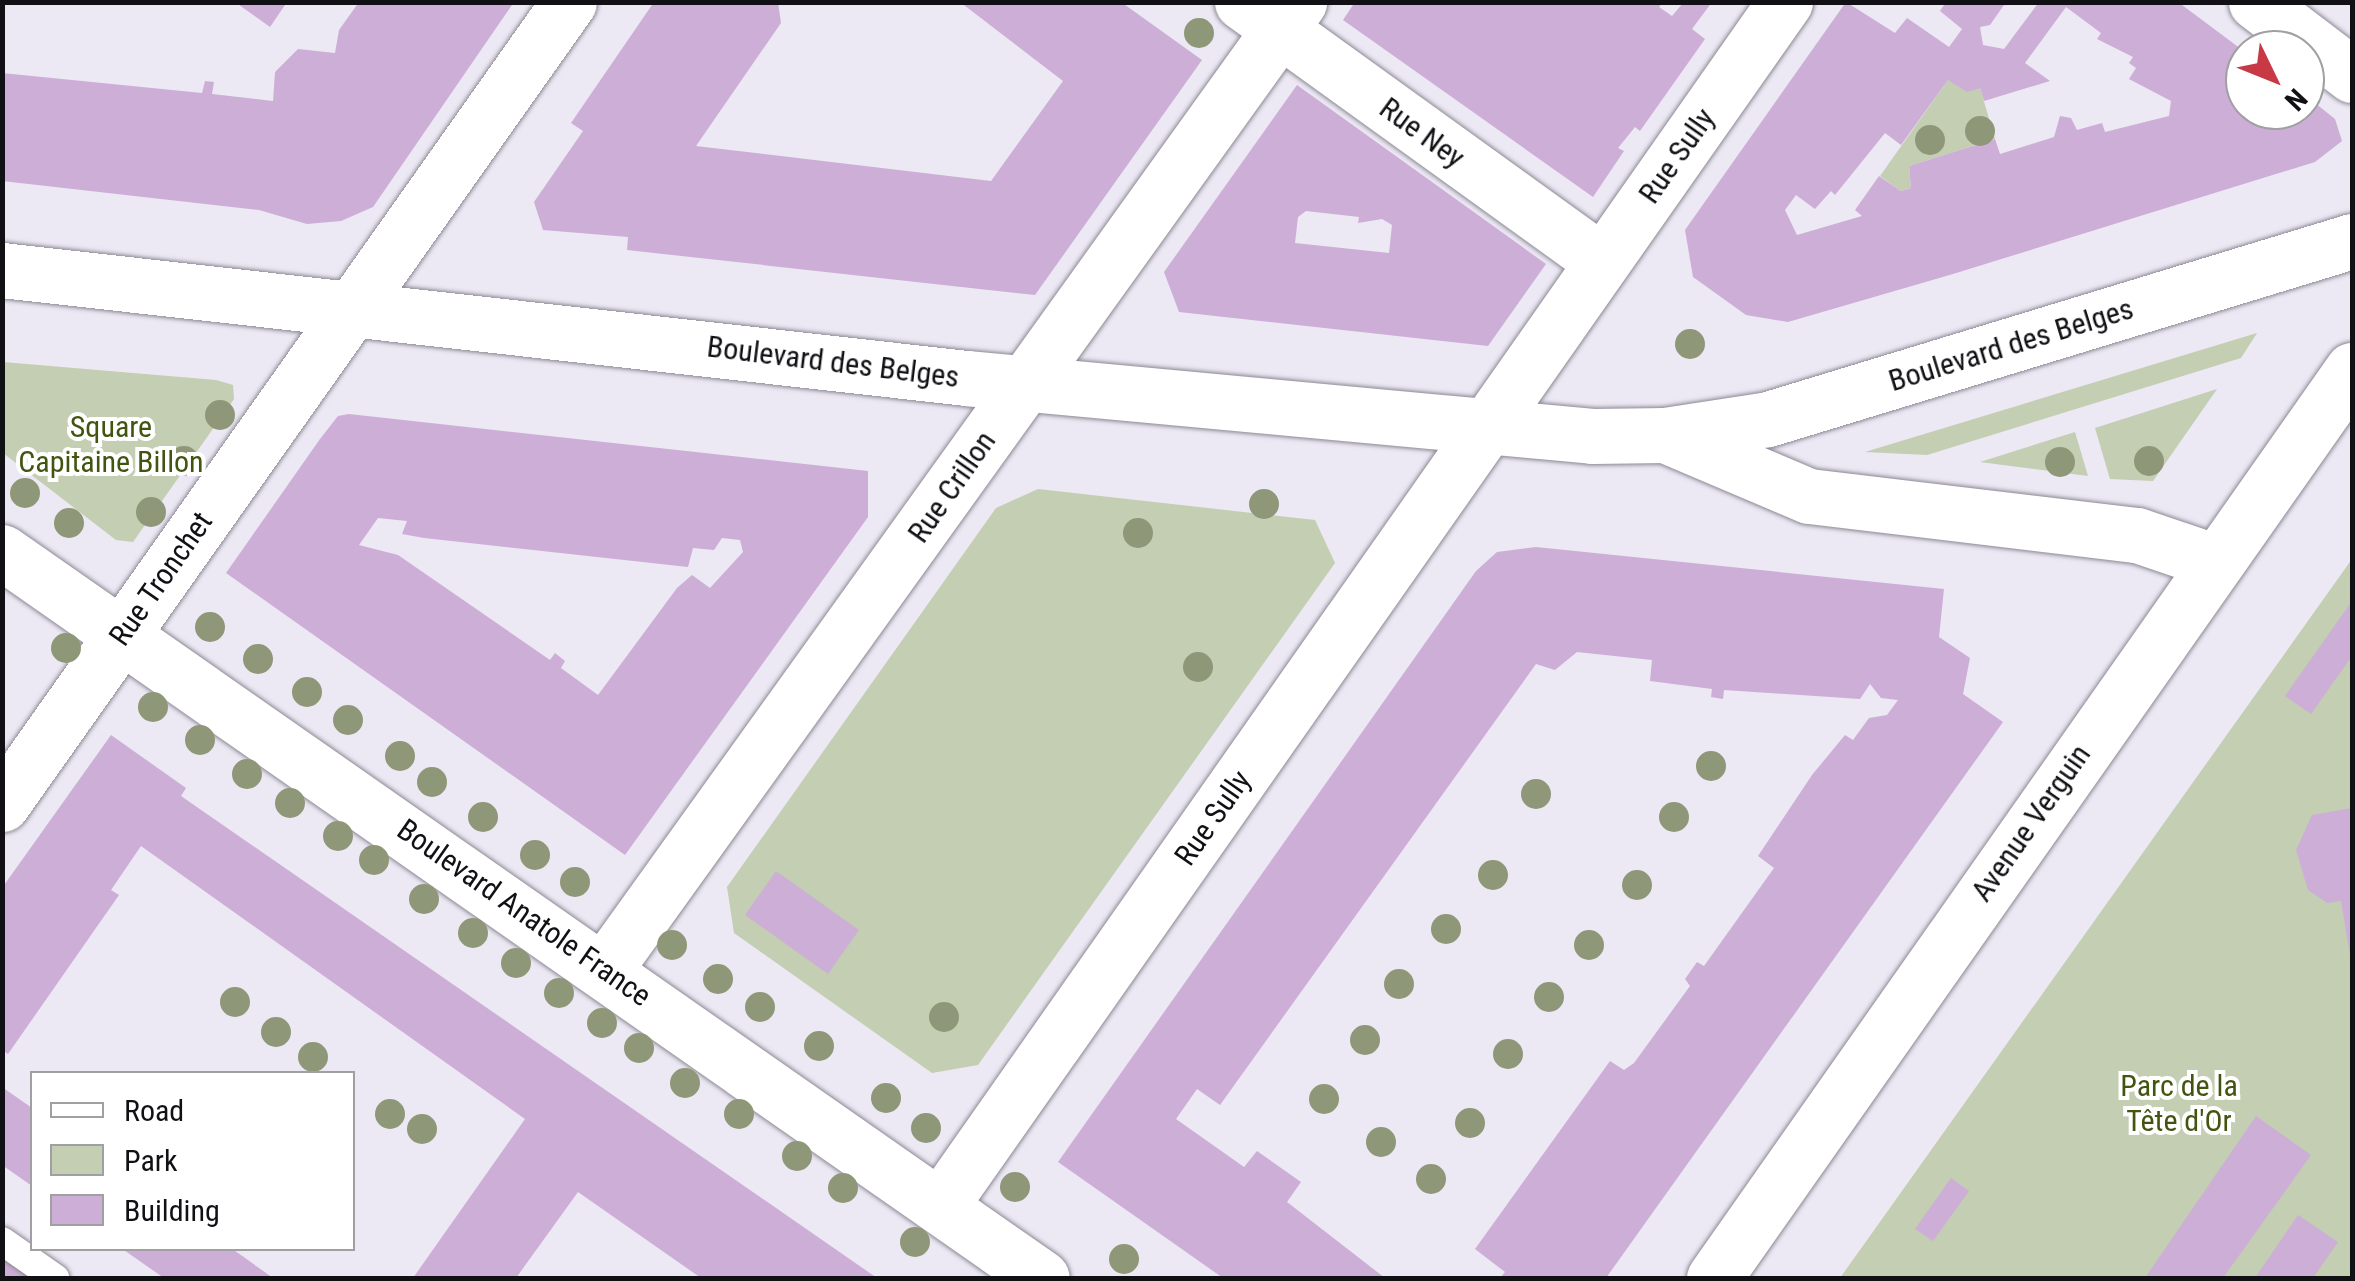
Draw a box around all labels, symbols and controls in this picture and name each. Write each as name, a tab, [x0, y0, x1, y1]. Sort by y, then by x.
north arrow	[2225, 30, 2325, 130]
text: N	[2278, 82, 2314, 117]
street label: Rue Ney	[1372, 90, 1472, 176]
street label: Rue Sully	[1631, 102, 1723, 210]
street label: Boulevard des Belges	[1884, 291, 2138, 399]
street label: Boulevard des Belges	[705, 329, 961, 395]
park label: Square Capitaine Billon	[18, 409, 204, 480]
street label: Rue Crillon	[901, 424, 1003, 550]
street label: Rue Tronchet	[102, 505, 220, 653]
street label: Avenue Verguin	[1964, 738, 2098, 908]
street label: Rue Sully	[1167, 764, 1259, 872]
street label: Boulevard Anatole France	[390, 812, 658, 1014]
park label: Parc de la Tête d'Or	[2120, 1068, 2238, 1138]
legend	[30, 1071, 355, 1251]
text: Road	[124, 1093, 184, 1128]
text: Park	[124, 1143, 178, 1178]
text: Building	[124, 1193, 220, 1228]

